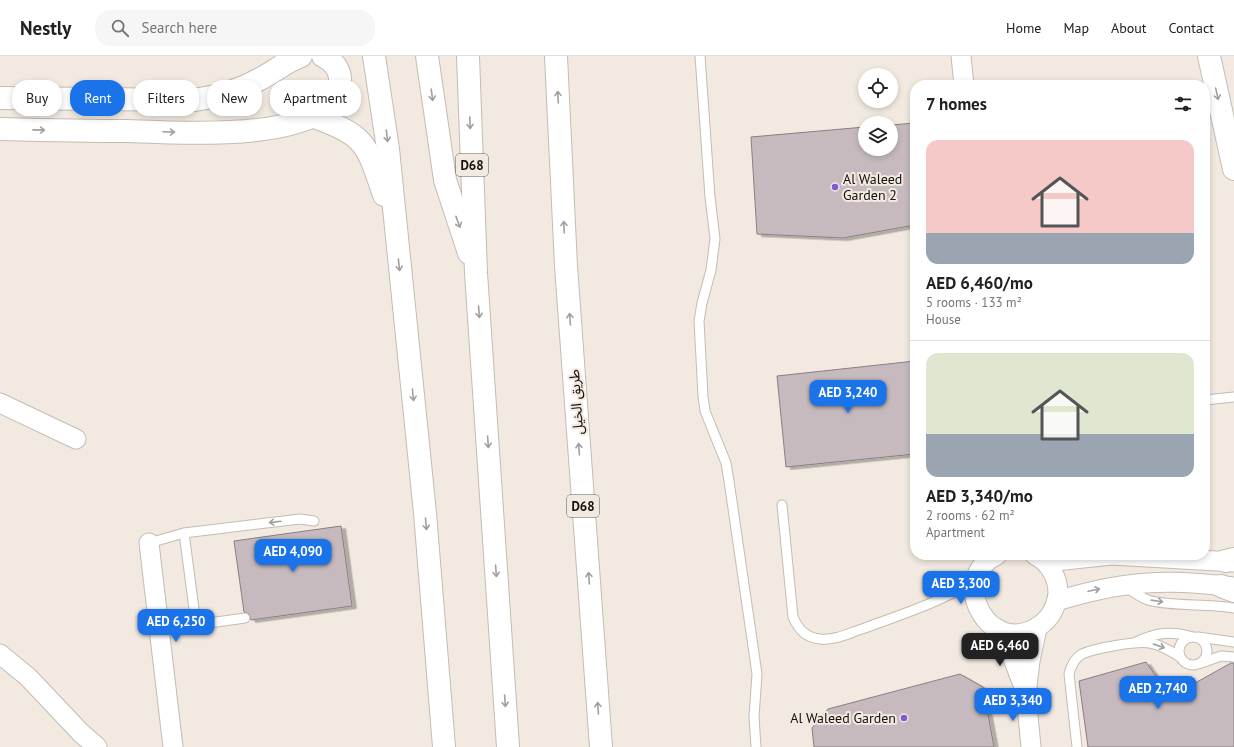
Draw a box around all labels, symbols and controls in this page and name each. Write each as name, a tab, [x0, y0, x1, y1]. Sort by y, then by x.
search box	[95, 10, 375, 46]
text: Nestly	[20, 16, 71, 40]
icon: search	[109, 17, 131, 39]
text: Search here	[141, 18, 217, 37]
text: Home	[1006, 19, 1041, 37]
text: Map	[1063, 19, 1089, 37]
text: About	[1111, 19, 1147, 37]
text: Contact	[1169, 19, 1214, 37]
map controls	[858, 68, 898, 156]
button: locate	[858, 68, 898, 108]
chip: Buy	[12, 80, 62, 116]
chip: Rent	[70, 80, 125, 116]
chip: Filters	[133, 80, 199, 116]
chip: New	[207, 80, 262, 116]
chip: Apartment	[270, 80, 361, 116]
one-way arrow	[1214, 87, 1222, 100]
one-way arrow	[428, 88, 436, 101]
one-way arrow	[554, 91, 561, 104]
text: 7 homes	[926, 93, 987, 115]
icon: filters	[1172, 93, 1194, 115]
one-way arrow	[467, 116, 474, 129]
button: layers	[858, 116, 898, 156]
one-way arrow	[32, 126, 45, 134]
one-way arrow	[162, 129, 175, 136]
one-way arrow	[383, 129, 391, 142]
road number: D68	[456, 154, 488, 176]
icon: home	[1024, 166, 1096, 238]
place label: Al Waleed Garden 2	[843, 170, 902, 204]
marker: Al Waleed Garden 2	[830, 182, 840, 192]
one-way arrow	[454, 215, 462, 227]
one-way arrow	[560, 221, 568, 234]
one-way arrow	[396, 258, 403, 271]
text: AED 6,460/mo	[926, 272, 1033, 294]
text: 5 rooms · 133 m²	[926, 294, 1022, 311]
one-way arrow	[475, 305, 482, 318]
text: House	[926, 311, 961, 328]
one-way arrow	[566, 313, 573, 326]
street label: طريق الخيل	[565, 369, 588, 435]
icon: home	[1024, 379, 1096, 451]
pin: AED 3,240	[802, 380, 894, 414]
text: AED 3,240	[819, 384, 877, 401]
one-way arrow	[409, 388, 417, 401]
one-way arrow	[484, 435, 491, 448]
one-way arrow	[576, 443, 583, 456]
text: AED 3,340/mo	[926, 485, 1033, 507]
road number: D68	[567, 495, 599, 517]
text: 2 rooms · 62 m²	[926, 507, 1015, 524]
one-way arrow	[422, 517, 430, 530]
one-way arrow	[269, 518, 282, 526]
text: Apartment	[926, 524, 985, 541]
pin: AED 4,090	[247, 539, 339, 573]
text: AED 4,090	[264, 543, 322, 560]
one-way arrow	[493, 564, 500, 577]
pin: AED 3,300	[915, 571, 1007, 605]
one-way arrow	[585, 572, 592, 585]
text: AED 3,300	[932, 575, 990, 592]
one-way arrow	[1087, 586, 1100, 594]
one-way arrow	[1150, 597, 1163, 605]
pin: AED 6,250	[130, 609, 222, 643]
text: AED 6,250	[147, 613, 205, 630]
pin: AED 6,460	[954, 633, 1046, 667]
text: AED 6,460	[971, 637, 1029, 654]
one-way arrow	[1153, 643, 1165, 651]
pin: AED 2,740	[1112, 676, 1204, 710]
text: AED 2,740	[1129, 680, 1187, 697]
pin: AED 3,340	[967, 688, 1059, 722]
text: AED 3,340	[984, 692, 1042, 709]
one-way arrow	[501, 694, 508, 707]
one-way arrow	[594, 702, 601, 715]
place label: Al Waleed Garden	[790, 709, 896, 727]
marker: Al Waleed Garden	[899, 713, 909, 723]

